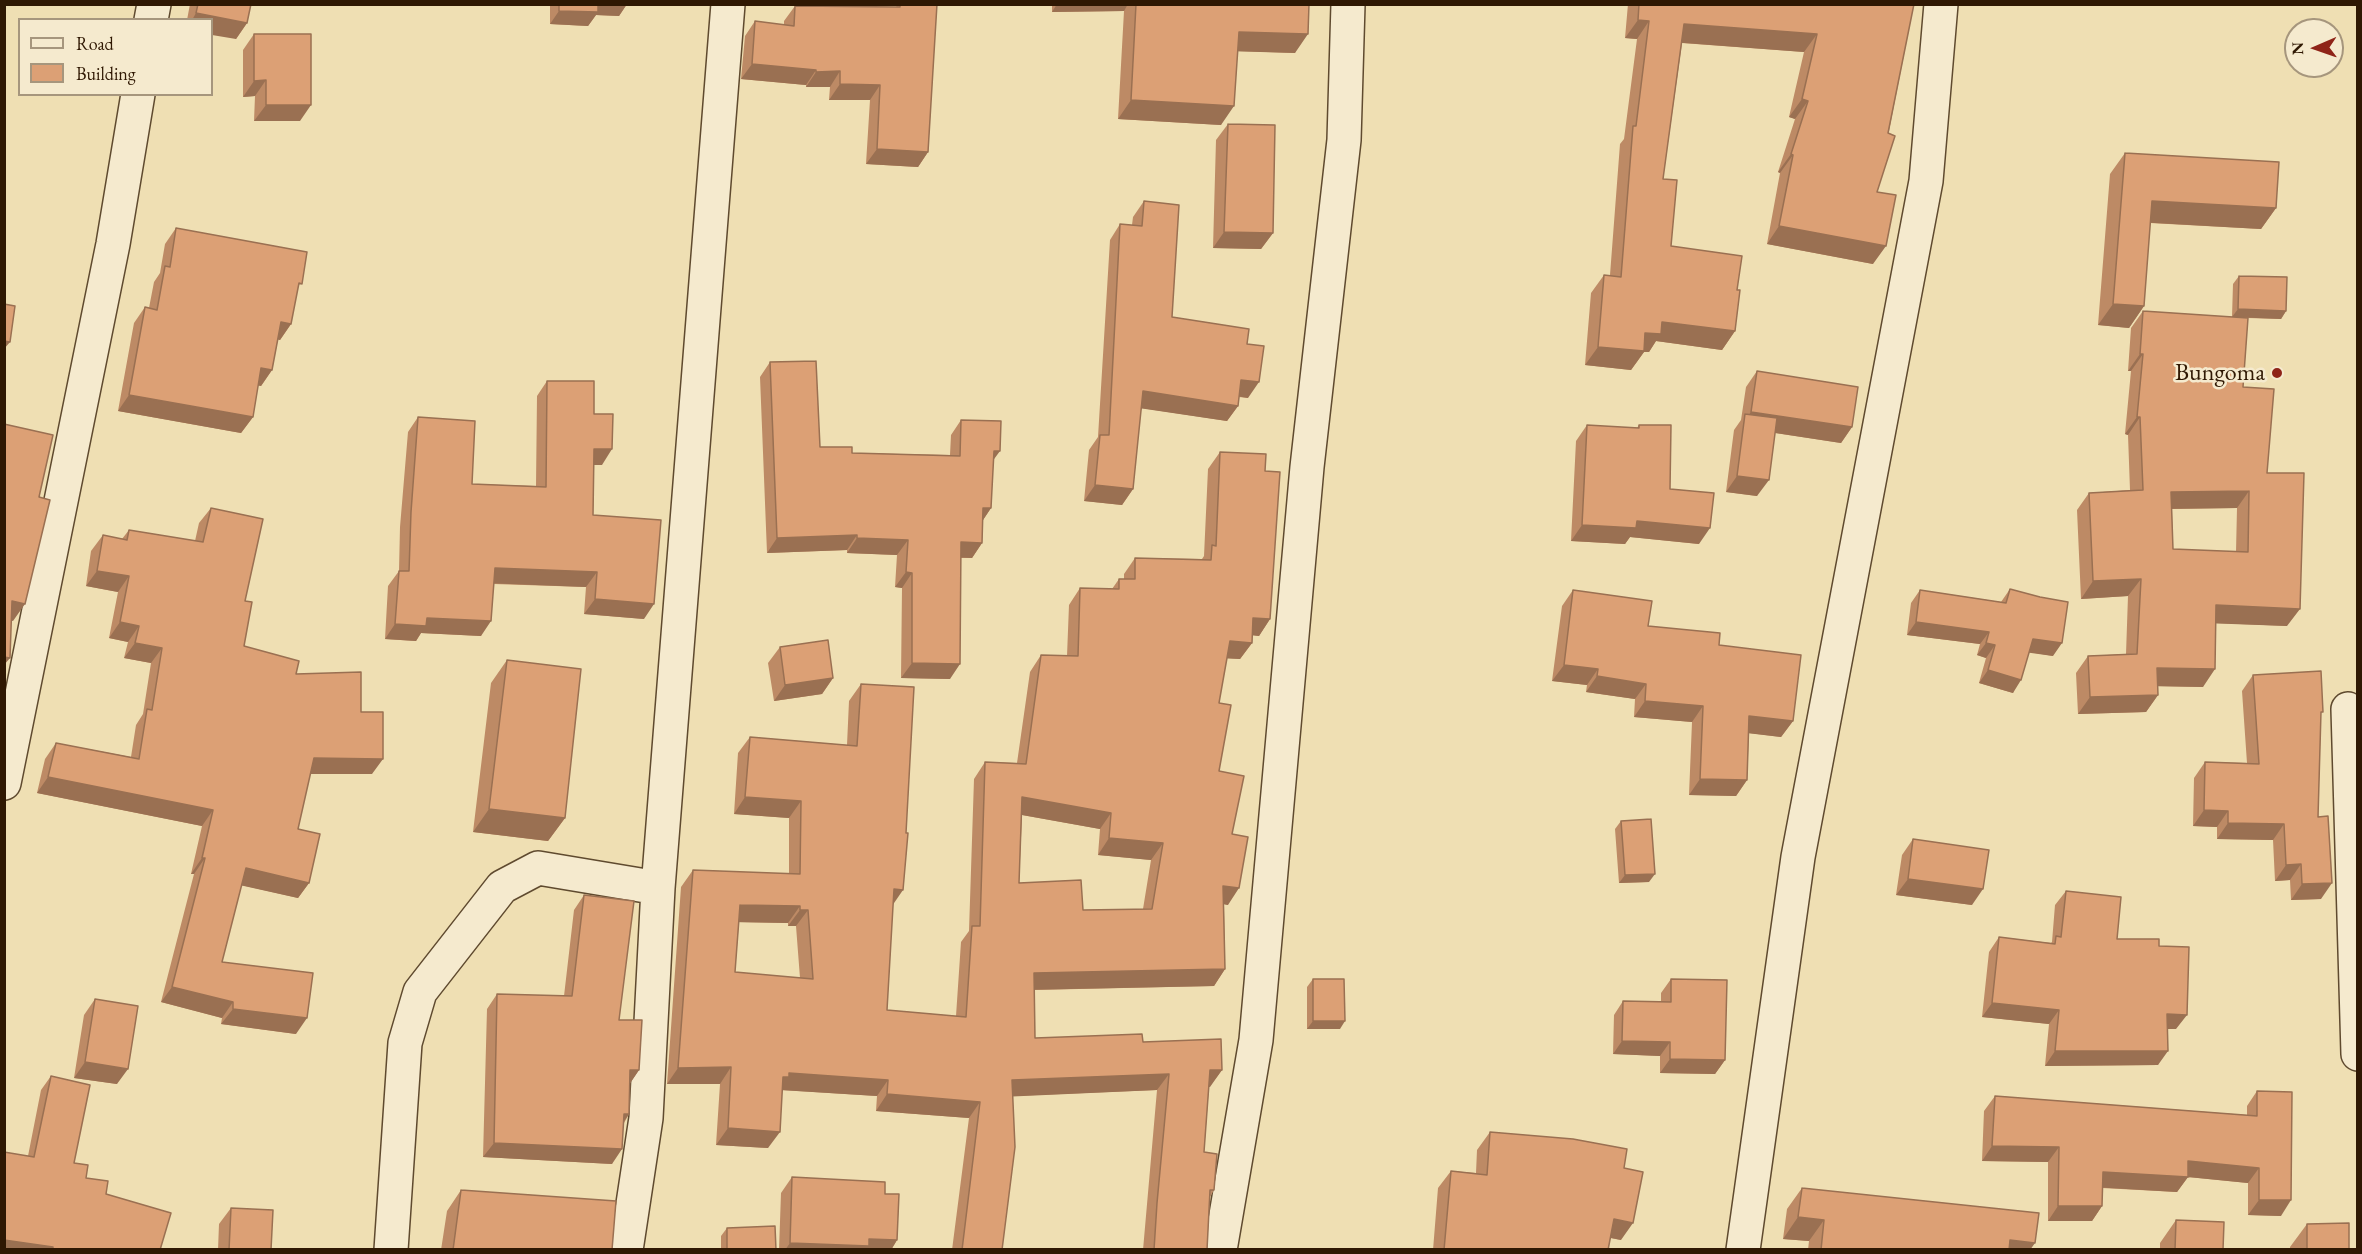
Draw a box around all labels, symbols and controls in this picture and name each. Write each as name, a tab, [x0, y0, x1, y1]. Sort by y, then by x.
legend	[18, 18, 213, 96]
north arrow	[2284, 18, 2344, 78]
text: Road	[76, 32, 114, 55]
text: N	[2287, 42, 2308, 55]
text: Building	[76, 62, 136, 85]
place label: Bungoma	[2175, 359, 2265, 387]
marker: Bungoma	[2270, 366, 2284, 380]

